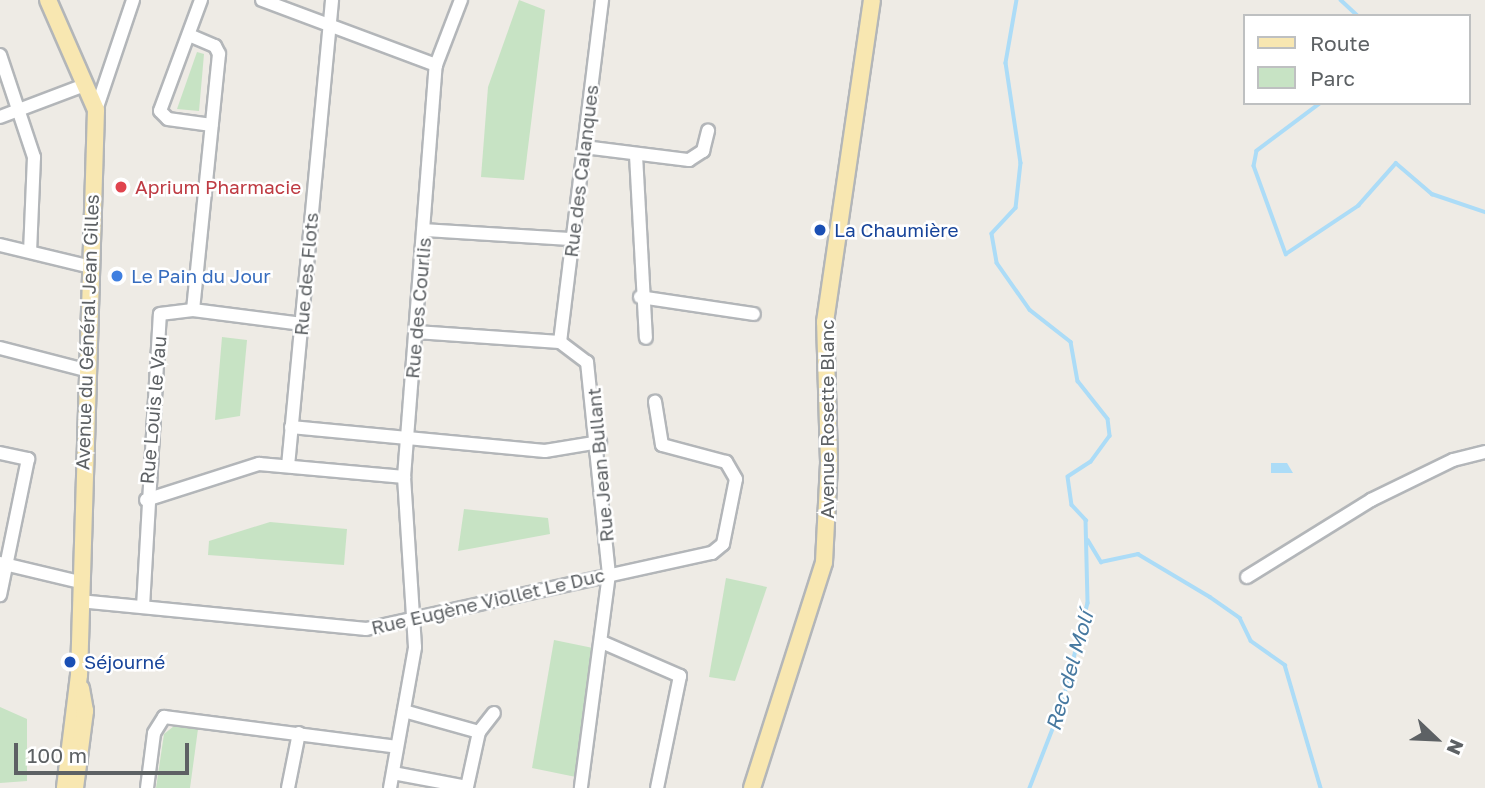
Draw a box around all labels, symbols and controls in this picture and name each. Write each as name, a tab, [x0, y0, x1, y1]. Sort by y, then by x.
legend	[1244, 14, 1471, 105]
text: Route	[1310, 30, 1370, 56]
text: Parc	[1310, 65, 1355, 91]
street label: Rue des Calanques	[559, 83, 603, 259]
place label: Aprium Pharmacie	[135, 176, 301, 198]
marker: Aprium Pharmacie	[113, 179, 129, 195]
street label: Avenue du Général Jean Gilles	[71, 194, 103, 470]
street label: Rue des Flots	[289, 211, 323, 337]
place label: La Chaumière	[834, 219, 959, 241]
marker: La Chaumière	[812, 222, 828, 238]
street label: Rue des Courlis	[400, 236, 436, 380]
place label: Le Pain du Jour	[131, 265, 271, 287]
marker: Le Pain du Jour	[109, 268, 125, 284]
street label: Avenue Rosette Blanc	[816, 319, 838, 519]
street label: Rue Louis le Vau	[135, 335, 171, 485]
street label: Rue Jean Bullant	[582, 387, 618, 543]
street label: Rue Eugène Viollet Le Duc	[369, 563, 607, 639]
water label: Rec del Molí	[1040, 608, 1098, 734]
place label: Séjourné	[84, 651, 165, 673]
marker: Séjourné	[62, 654, 78, 670]
north arrow	[1401, 704, 1471, 774]
scale bar	[18, 728, 192, 772]
text: N	[1442, 736, 1469, 759]
text: 100 m	[27, 742, 87, 768]

